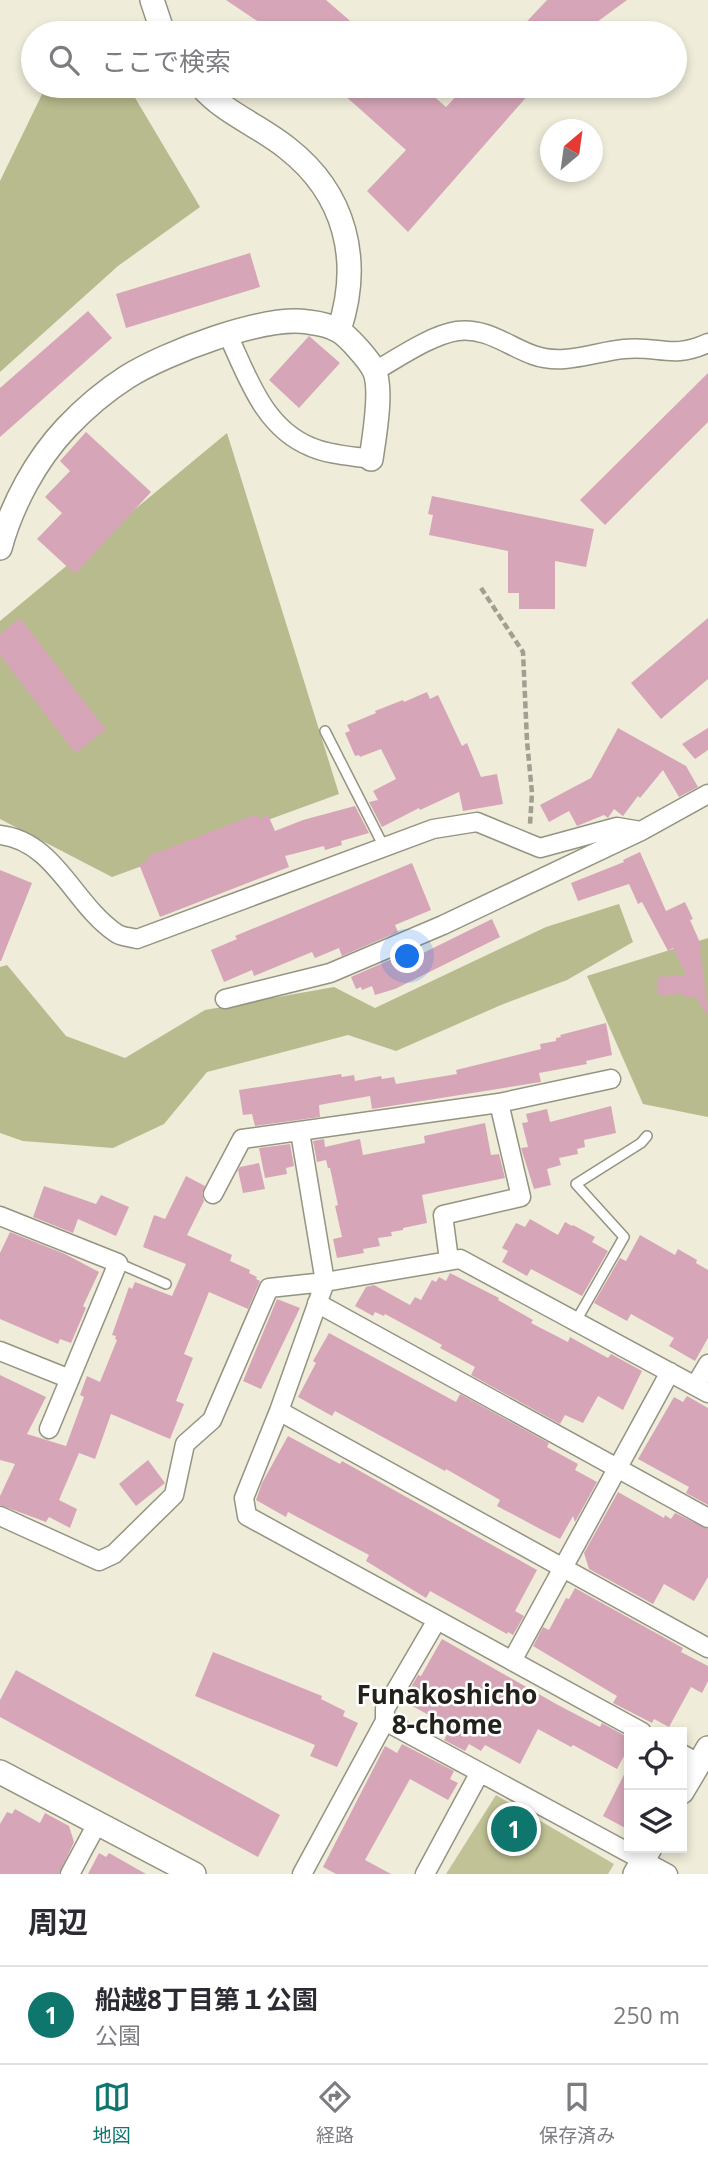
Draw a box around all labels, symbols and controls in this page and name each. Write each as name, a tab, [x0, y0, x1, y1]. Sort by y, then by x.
search box	[21, 21, 687, 98]
icon: search	[45, 41, 83, 79]
text: ここで検索	[101, 43, 231, 79]
north arrow	[540, 119, 603, 182]
your location	[390, 939, 424, 973]
district label: Funakoshicho 8-chome	[357, 1676, 537, 1742]
map controls	[624, 1727, 687, 1853]
button: locate	[624, 1727, 687, 1790]
button: layers	[624, 1790, 687, 1853]
pin: 1	[491, 1803, 537, 1855]
text: 周辺	[28, 1901, 88, 1942]
text: 船越8丁目第１公園	[95, 1981, 318, 2017]
text: 1	[44, 1999, 58, 2031]
text: 250 m	[613, 1999, 680, 2031]
text: 公園	[95, 2019, 141, 2051]
tab: 地図	[93, 2078, 131, 2148]
tab: 経路	[316, 2078, 354, 2148]
tab: 保存済み	[539, 2078, 615, 2148]

